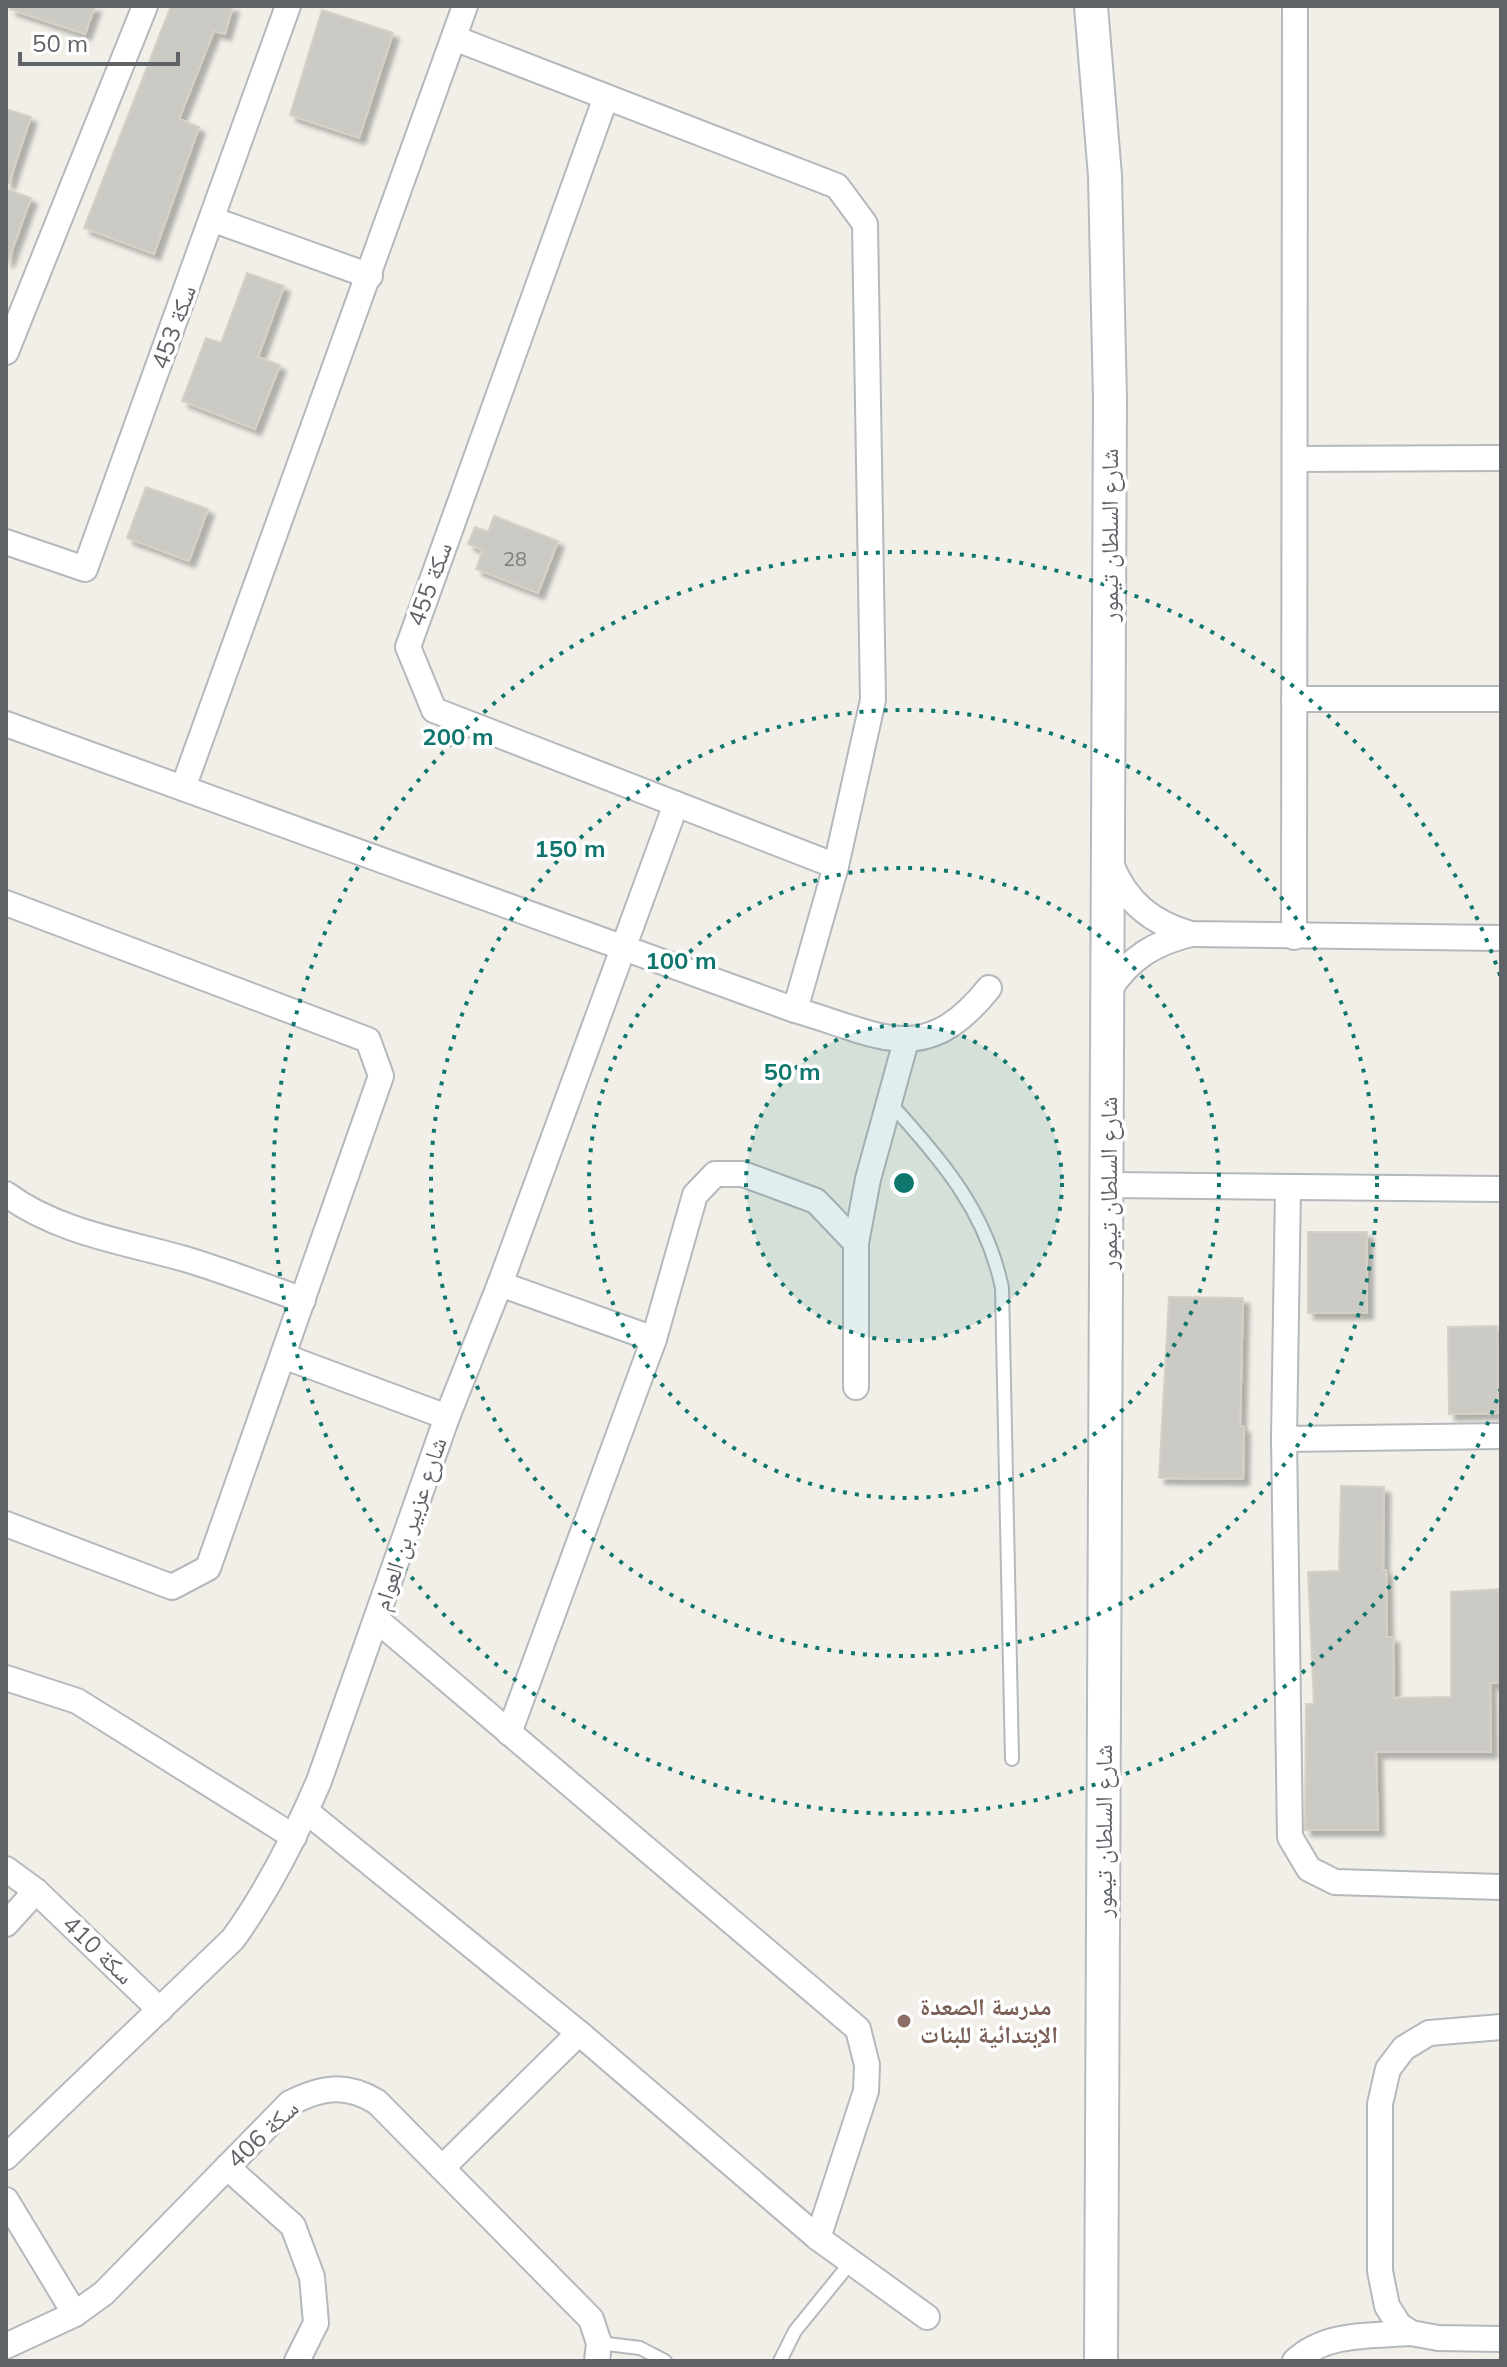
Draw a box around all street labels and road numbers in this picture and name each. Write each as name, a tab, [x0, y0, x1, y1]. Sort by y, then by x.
street label: سكة 453	[144, 281, 202, 373]
street label: شارع السلطان تيمور	[1094, 448, 1125, 623]
street label: سكة 455	[400, 538, 458, 630]
street label: شارع السلطان تيمور	[1093, 1096, 1124, 1271]
street label: شارع عزبير بن العوام	[365, 1433, 455, 1615]
street label: شارع السلطان تيمور	[1088, 1744, 1119, 1919]
street label: سكة 410	[57, 1908, 140, 1990]
street label: سكة 406	[220, 2093, 304, 2174]

